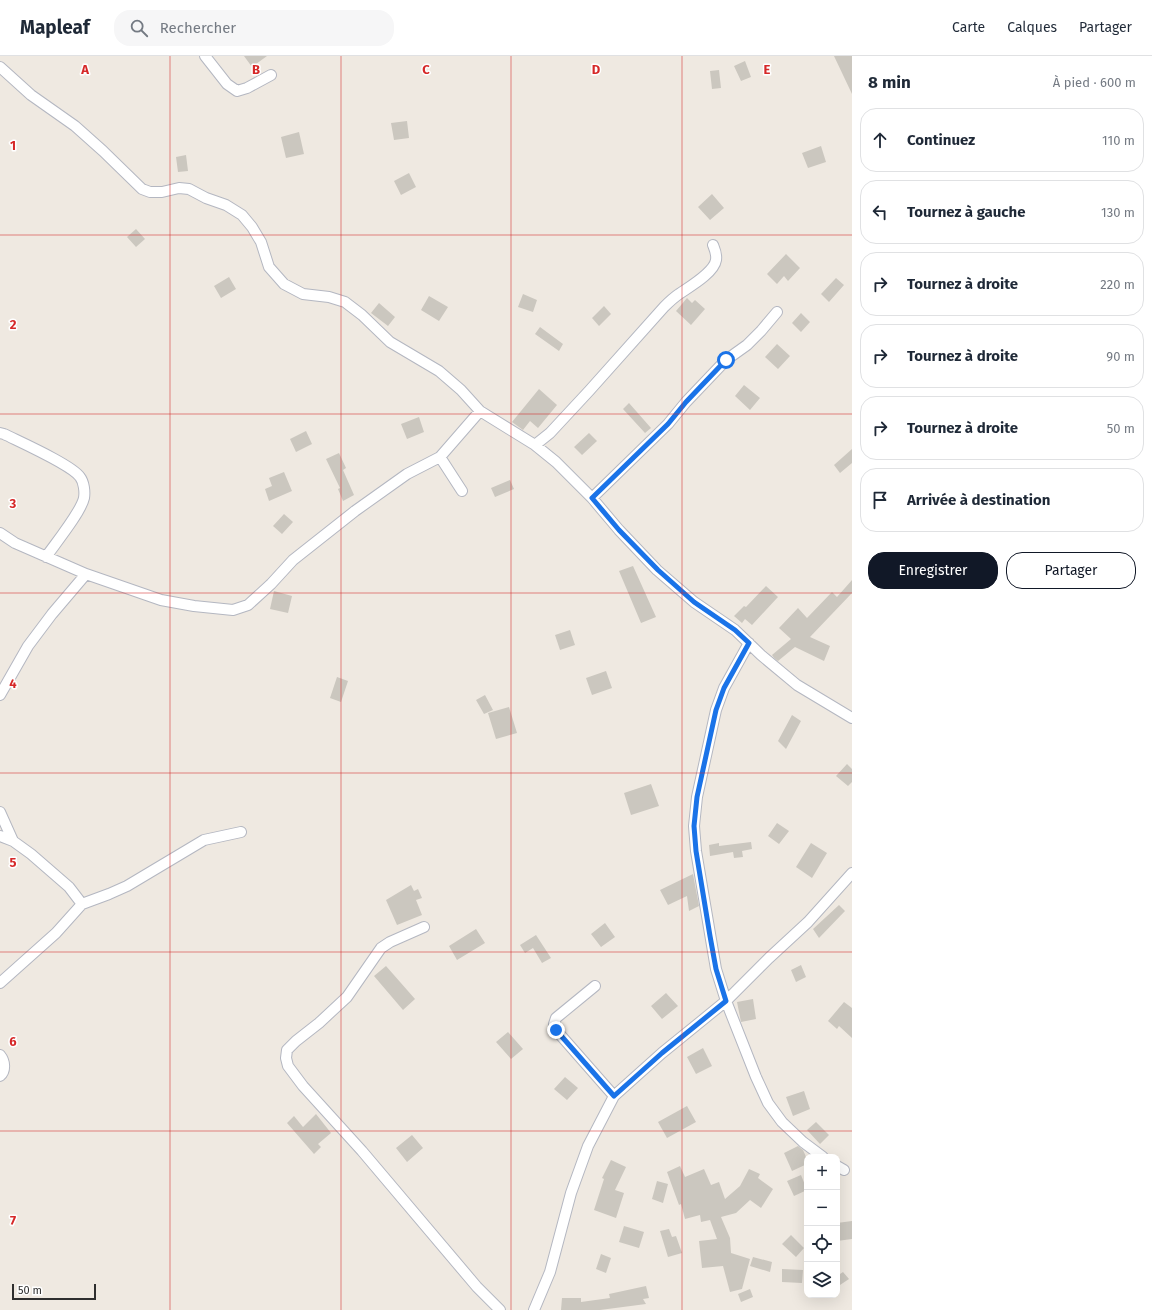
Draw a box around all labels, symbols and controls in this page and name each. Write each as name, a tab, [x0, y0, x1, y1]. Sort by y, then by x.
search box	[114, 10, 394, 46]
text: Mapleaf	[20, 16, 90, 39]
icon: search	[128, 17, 150, 39]
text: Rechercher	[160, 19, 236, 37]
text: Carte	[952, 19, 985, 36]
text: Calques	[1007, 19, 1057, 36]
text: Partager	[1079, 19, 1132, 36]
text: A	[80, 62, 89, 77]
text: B	[252, 62, 260, 77]
text: C	[422, 62, 430, 77]
text: D	[592, 62, 601, 77]
text: E	[764, 62, 771, 77]
text: 8 min	[868, 72, 911, 93]
text: À pied · 600 m	[1053, 75, 1136, 90]
icon: ahead	[869, 129, 891, 151]
text: Continuez	[907, 131, 975, 149]
text: 110 m	[1102, 133, 1135, 148]
text: 1	[10, 138, 16, 153]
icon: left	[869, 201, 891, 223]
text: Tournez à gauche	[907, 203, 1026, 221]
text: 130 m	[1101, 205, 1135, 220]
icon: right	[869, 273, 891, 295]
text: Tournez à droite	[907, 275, 1018, 293]
text: 220 m	[1100, 277, 1135, 292]
text: 2	[10, 317, 17, 332]
icon: right	[869, 345, 891, 367]
text: Tournez à droite	[907, 347, 1018, 365]
text: 90 m	[1106, 349, 1135, 364]
route start	[717, 351, 735, 369]
icon: right	[869, 417, 891, 439]
text: Tournez à droite	[907, 419, 1018, 437]
text: 50 m	[1107, 421, 1135, 436]
icon: arrive	[869, 489, 891, 511]
text: Arrivée à destination	[907, 491, 1050, 509]
text: 3	[9, 496, 17, 511]
button: Enregistrer	[868, 552, 998, 589]
button: Partager	[1006, 552, 1136, 589]
text: 4	[9, 676, 17, 691]
text: 5	[10, 855, 17, 870]
route end	[547, 1021, 565, 1039]
text: 6	[9, 1034, 17, 1049]
map controls	[804, 1154, 840, 1298]
button: +	[804, 1154, 840, 1190]
button: −	[804, 1190, 840, 1226]
text: 7	[10, 1213, 16, 1228]
button: locate	[804, 1226, 840, 1262]
button: layers	[804, 1262, 840, 1298]
scale bar	[12, 1282, 96, 1301]
text: 50 m	[18, 1284, 42, 1297]

